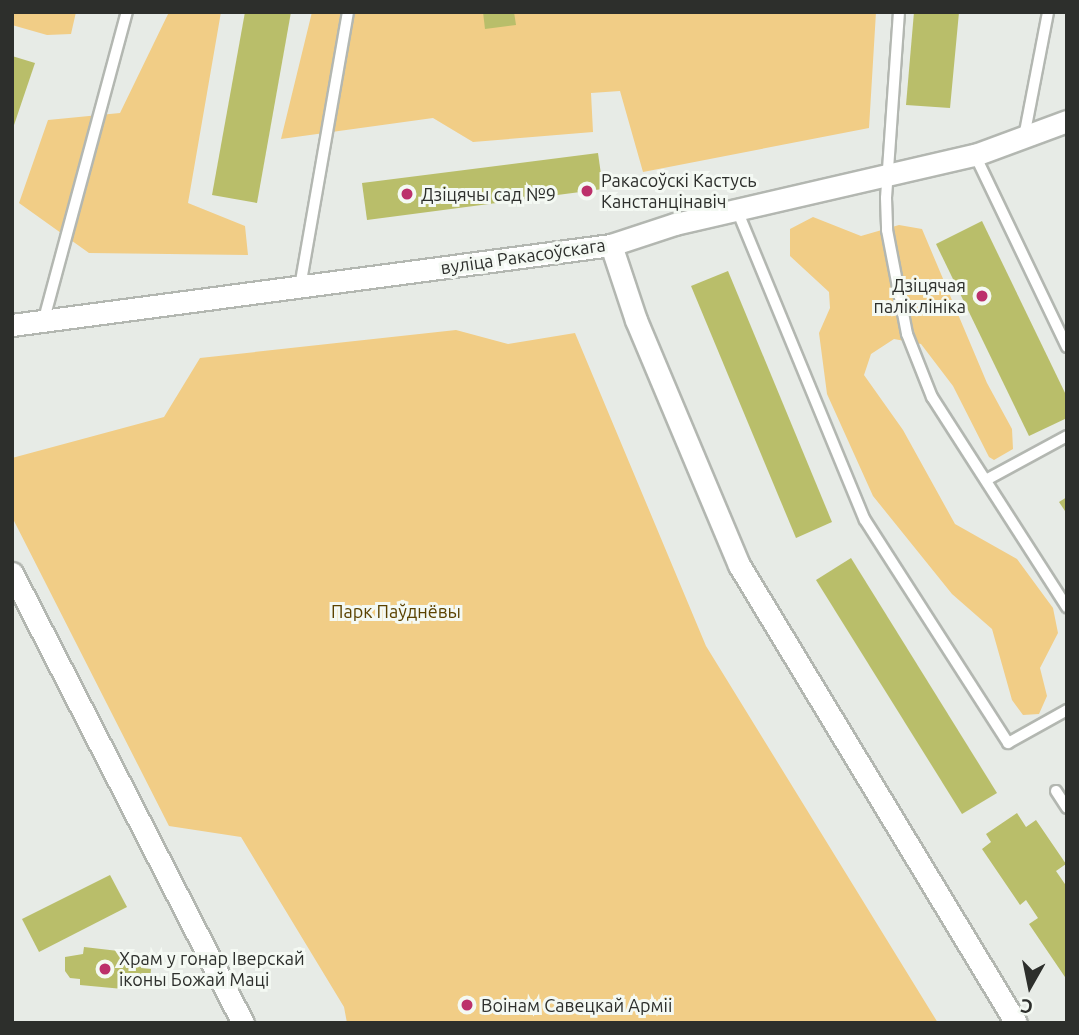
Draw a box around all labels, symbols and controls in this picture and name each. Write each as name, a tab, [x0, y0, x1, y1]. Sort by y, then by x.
place label: Ракасоўскі Кастусь Канстанцінавіч	[601, 170, 757, 212]
place label: Дзіцячы сад №9	[421, 183, 556, 205]
marker: Ракасоўскі Кастусь Канстанцінавіч	[579, 183, 595, 199]
marker: Дзіцячы сад №9	[399, 186, 415, 202]
street label: вуліца Ракасоўскага	[439, 234, 607, 278]
place label: Дзіцячая паліклініка	[874, 275, 966, 318]
marker: Дзіцячая паліклініка	[972, 286, 992, 306]
park label: Парк Паўднёвы	[331, 600, 461, 622]
place label: Храм у гонар Іверскай іконы Божай Маці	[119, 948, 305, 990]
north arrow	[995, 951, 1065, 1021]
marker: Храм у гонар Іверскай іконы Божай Маці	[97, 961, 113, 977]
place label: Воінам Савецкай Арміі	[481, 994, 672, 1016]
text: С	[1019, 995, 1034, 1019]
marker: Воінам Савецкай Арміі	[459, 997, 475, 1013]

